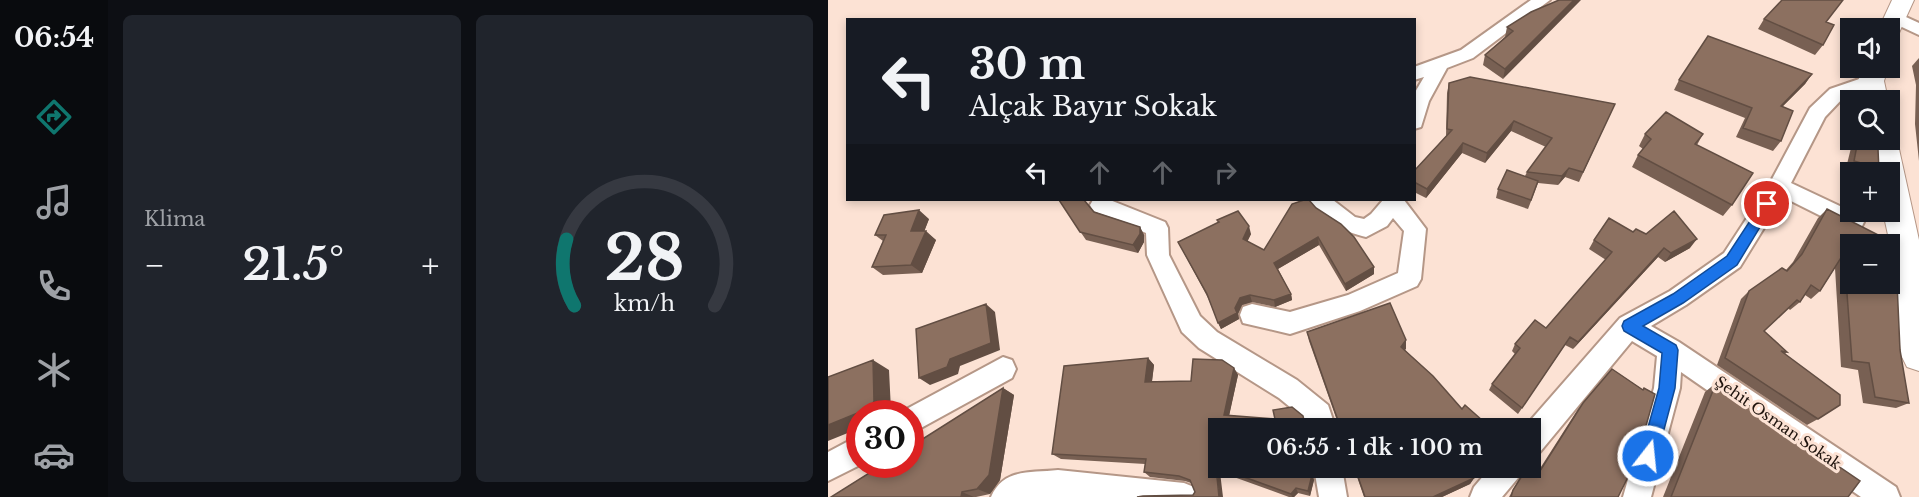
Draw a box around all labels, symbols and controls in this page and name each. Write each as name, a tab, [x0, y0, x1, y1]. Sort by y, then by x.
map controls	[1840, 18, 1900, 294]
button: sound	[1840, 18, 1900, 78]
text: 06:54	[14, 21, 94, 54]
text: 30 m	[969, 38, 1085, 90]
icon: left	[870, 42, 948, 120]
text: Alçak Bayır Sokak	[969, 90, 1217, 123]
button: search	[1840, 90, 1900, 150]
icon: directions	[33, 96, 75, 138]
icon: left	[1020, 156, 1053, 189]
icon: ahead	[1083, 156, 1116, 189]
icon: ahead	[1146, 156, 1179, 189]
icon: right	[1209, 156, 1242, 189]
button: +	[1840, 162, 1900, 222]
pin	[1741, 178, 1792, 229]
icon: music	[33, 181, 75, 223]
icon: arrive	[1750, 187, 1783, 220]
text: Klima	[144, 207, 205, 231]
text: 28	[604, 219, 684, 297]
button: −	[1840, 234, 1900, 294]
text: 21.5°	[242, 236, 344, 292]
text: −	[144, 245, 165, 286]
text: +	[421, 245, 440, 286]
icon: phone	[33, 265, 75, 307]
text: km/h	[614, 290, 675, 317]
icon: climate	[33, 349, 75, 391]
street label: Şehit Osman Sokak	[1711, 372, 1846, 474]
speed limit sign: 30	[846, 400, 924, 478]
position arrow	[1616, 424, 1680, 488]
icon: car	[33, 434, 75, 476]
text: 06:55 · 1 dk · 100 m	[1266, 434, 1483, 461]

